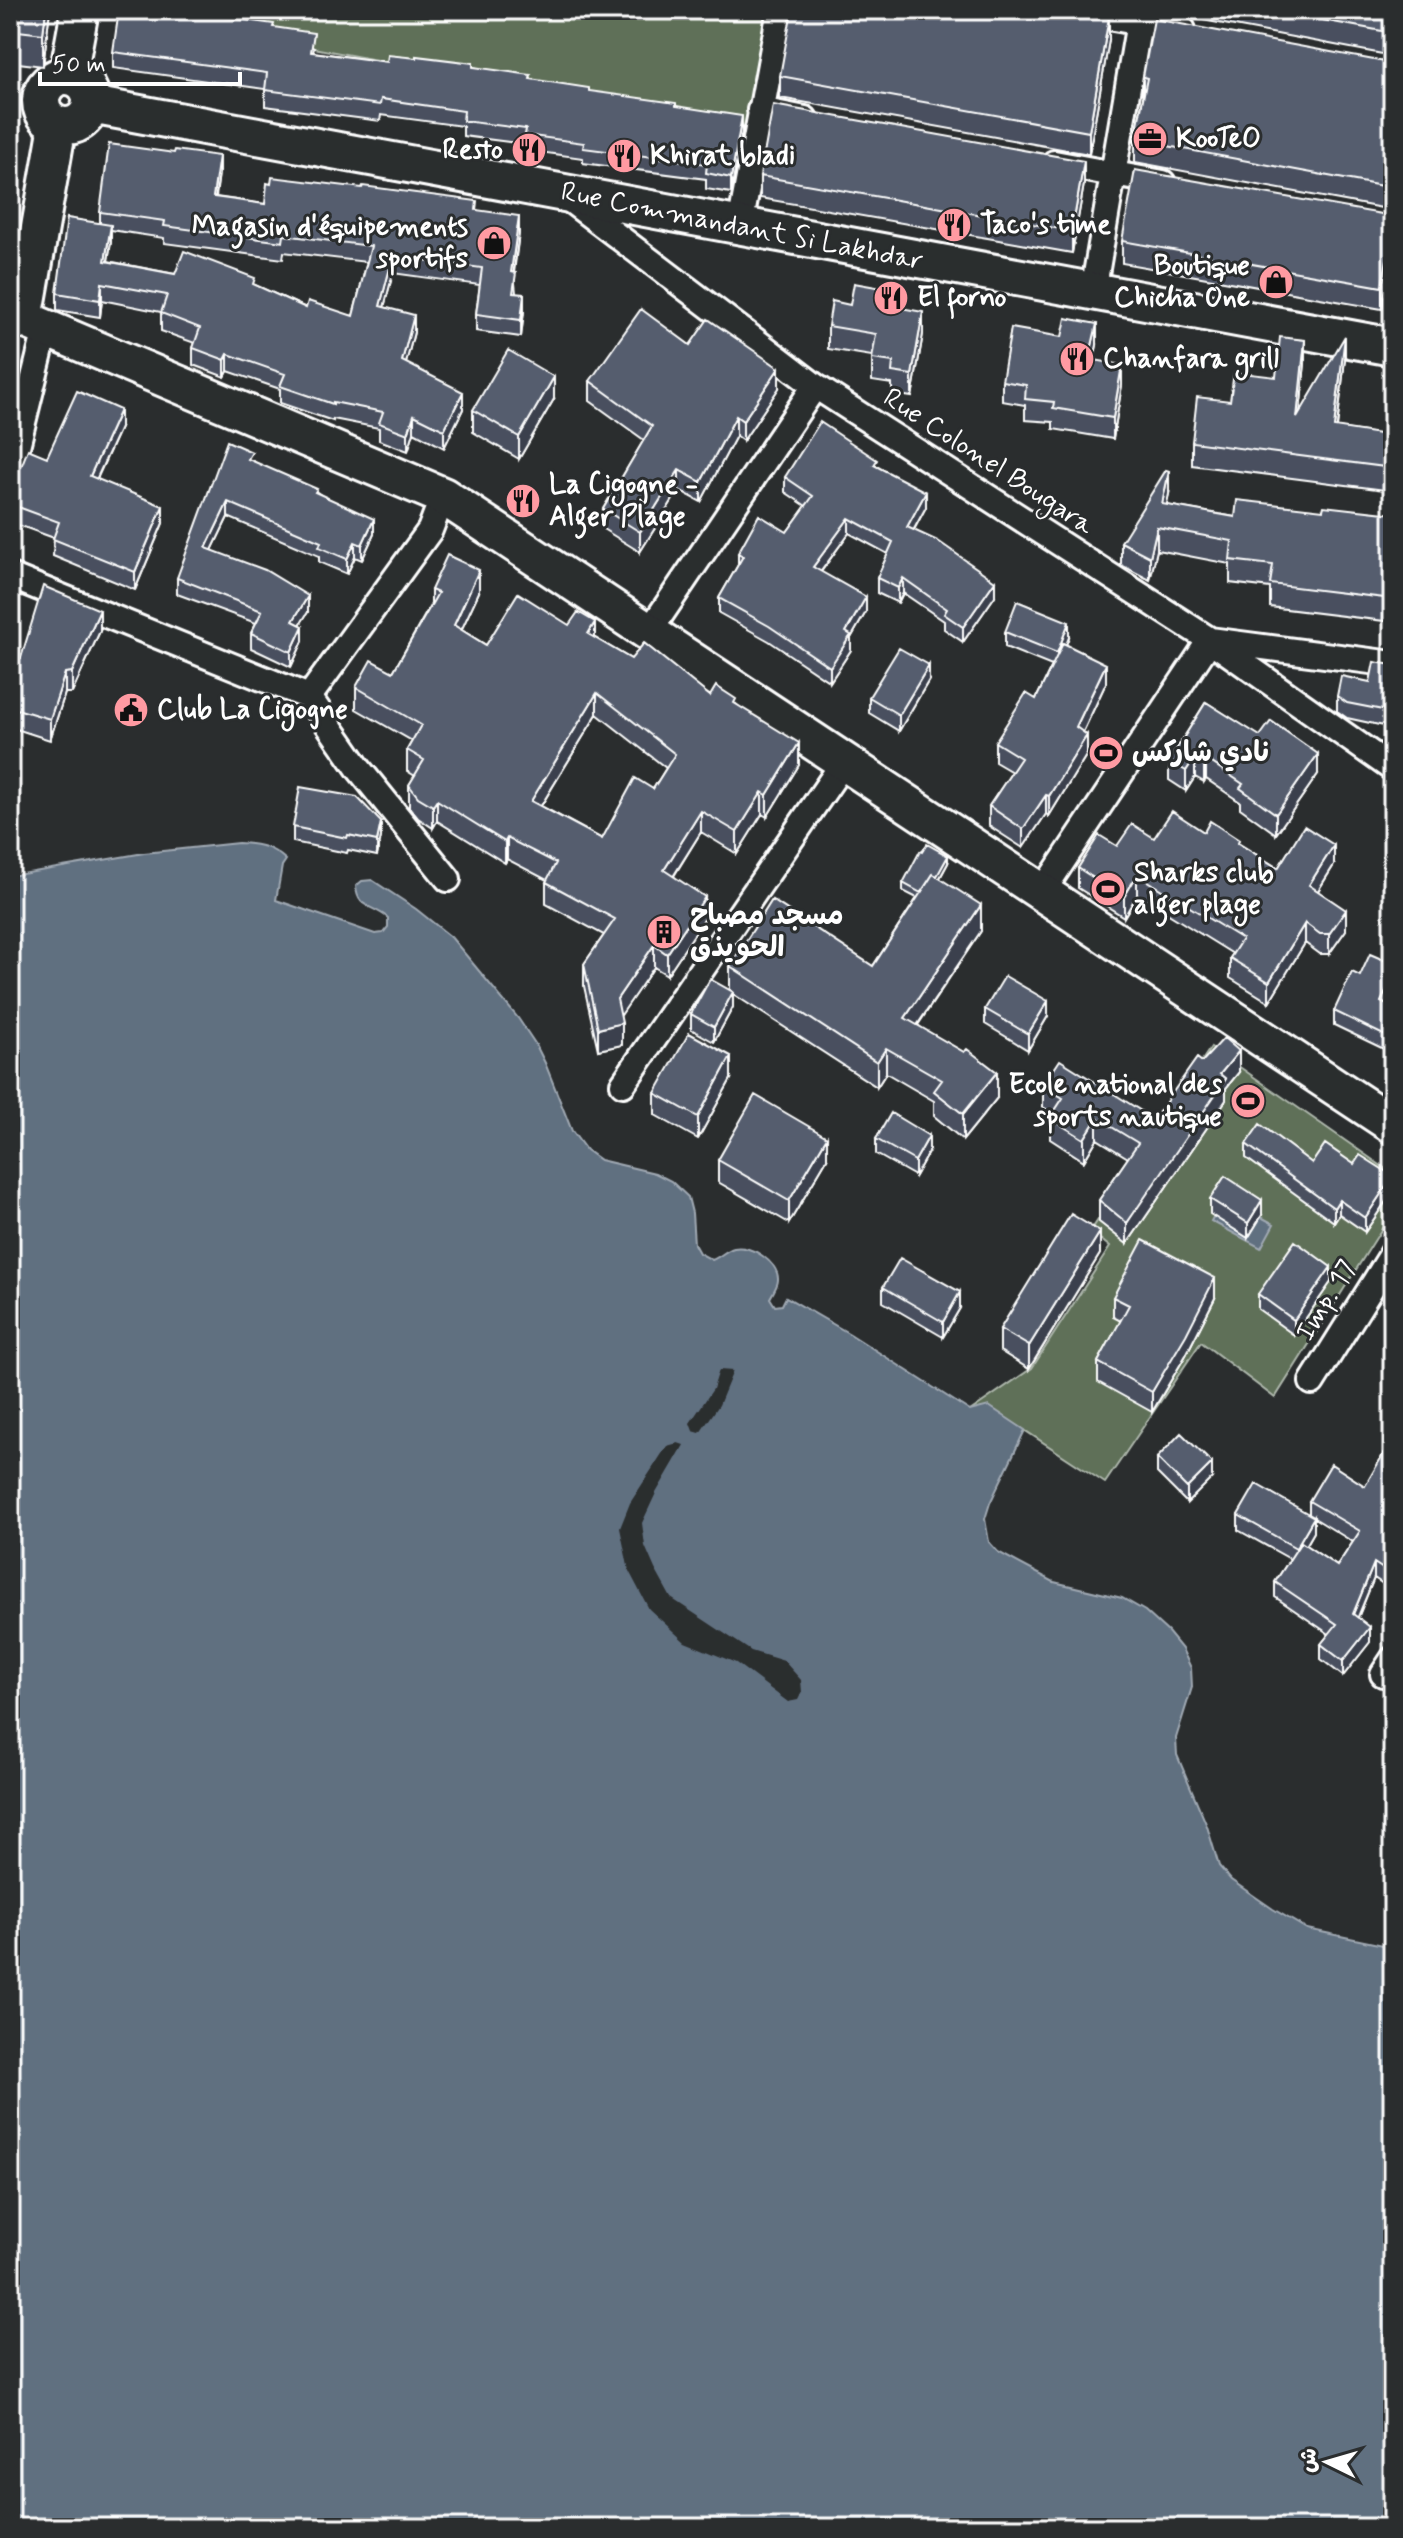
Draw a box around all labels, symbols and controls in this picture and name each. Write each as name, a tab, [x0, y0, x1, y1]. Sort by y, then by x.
scale bar	[40, 36, 240, 86]
text: 50 m	[52, 50, 106, 81]
office icon: KooTeO	[1131, 120, 1169, 158]
place label: KooTeO	[1176, 121, 1261, 158]
restaurant icon: Resto	[510, 131, 548, 169]
place label: Resto	[442, 132, 503, 169]
restaurant icon: Khirat bladi	[605, 137, 643, 175]
place label: Khirat bladi	[650, 138, 795, 175]
street label: Rue Commandant Si Lakhdar	[558, 174, 926, 280]
restaurant icon: Taco's time	[935, 206, 973, 244]
place label: Taco's time	[980, 207, 1111, 244]
place label: Magasin d'équipements sportifs	[192, 209, 468, 278]
shop icon: Magasin d'équipements sportifs	[475, 224, 513, 262]
place label: Boutique Chicha One	[1114, 248, 1250, 317]
shop icon: Boutique Chicha One	[1257, 263, 1295, 301]
restaurant icon: El forno	[872, 279, 910, 317]
place label: El forno	[917, 280, 1007, 320]
restaurant icon: Chanfara grill	[1058, 340, 1096, 378]
place label: Chanfara grill	[1103, 341, 1279, 381]
street label: Rue Colonel Bougara	[874, 380, 1101, 546]
place label: La Cigogne - Alger Plage	[549, 467, 698, 539]
restaurant icon: La Cigogne - Alger Plage	[504, 482, 542, 520]
public building icon: Club La Cigogne	[112, 691, 150, 729]
place label: Club La Cigogne	[157, 692, 348, 732]
sports icon: نادي شاركس	[1087, 734, 1125, 772]
place label: نادي شاركس	[1132, 735, 1269, 772]
place label: Sharks club alger plage	[1134, 855, 1274, 927]
sports icon: Sharks club alger plage	[1089, 870, 1127, 908]
place label: مسجد مصباح الحويذق	[690, 898, 844, 967]
building icon: مسجد مصباح الحويذق	[645, 913, 683, 951]
place label: Ecole national des sports nautique	[1008, 1067, 1223, 1136]
sports icon: Ecole national des sports nautique	[1229, 1082, 1267, 1120]
street label: Imp. 17	[1288, 1253, 1366, 1349]
north arrow	[1287, 2422, 1367, 2502]
text: ش	[1294, 2447, 1324, 2474]

